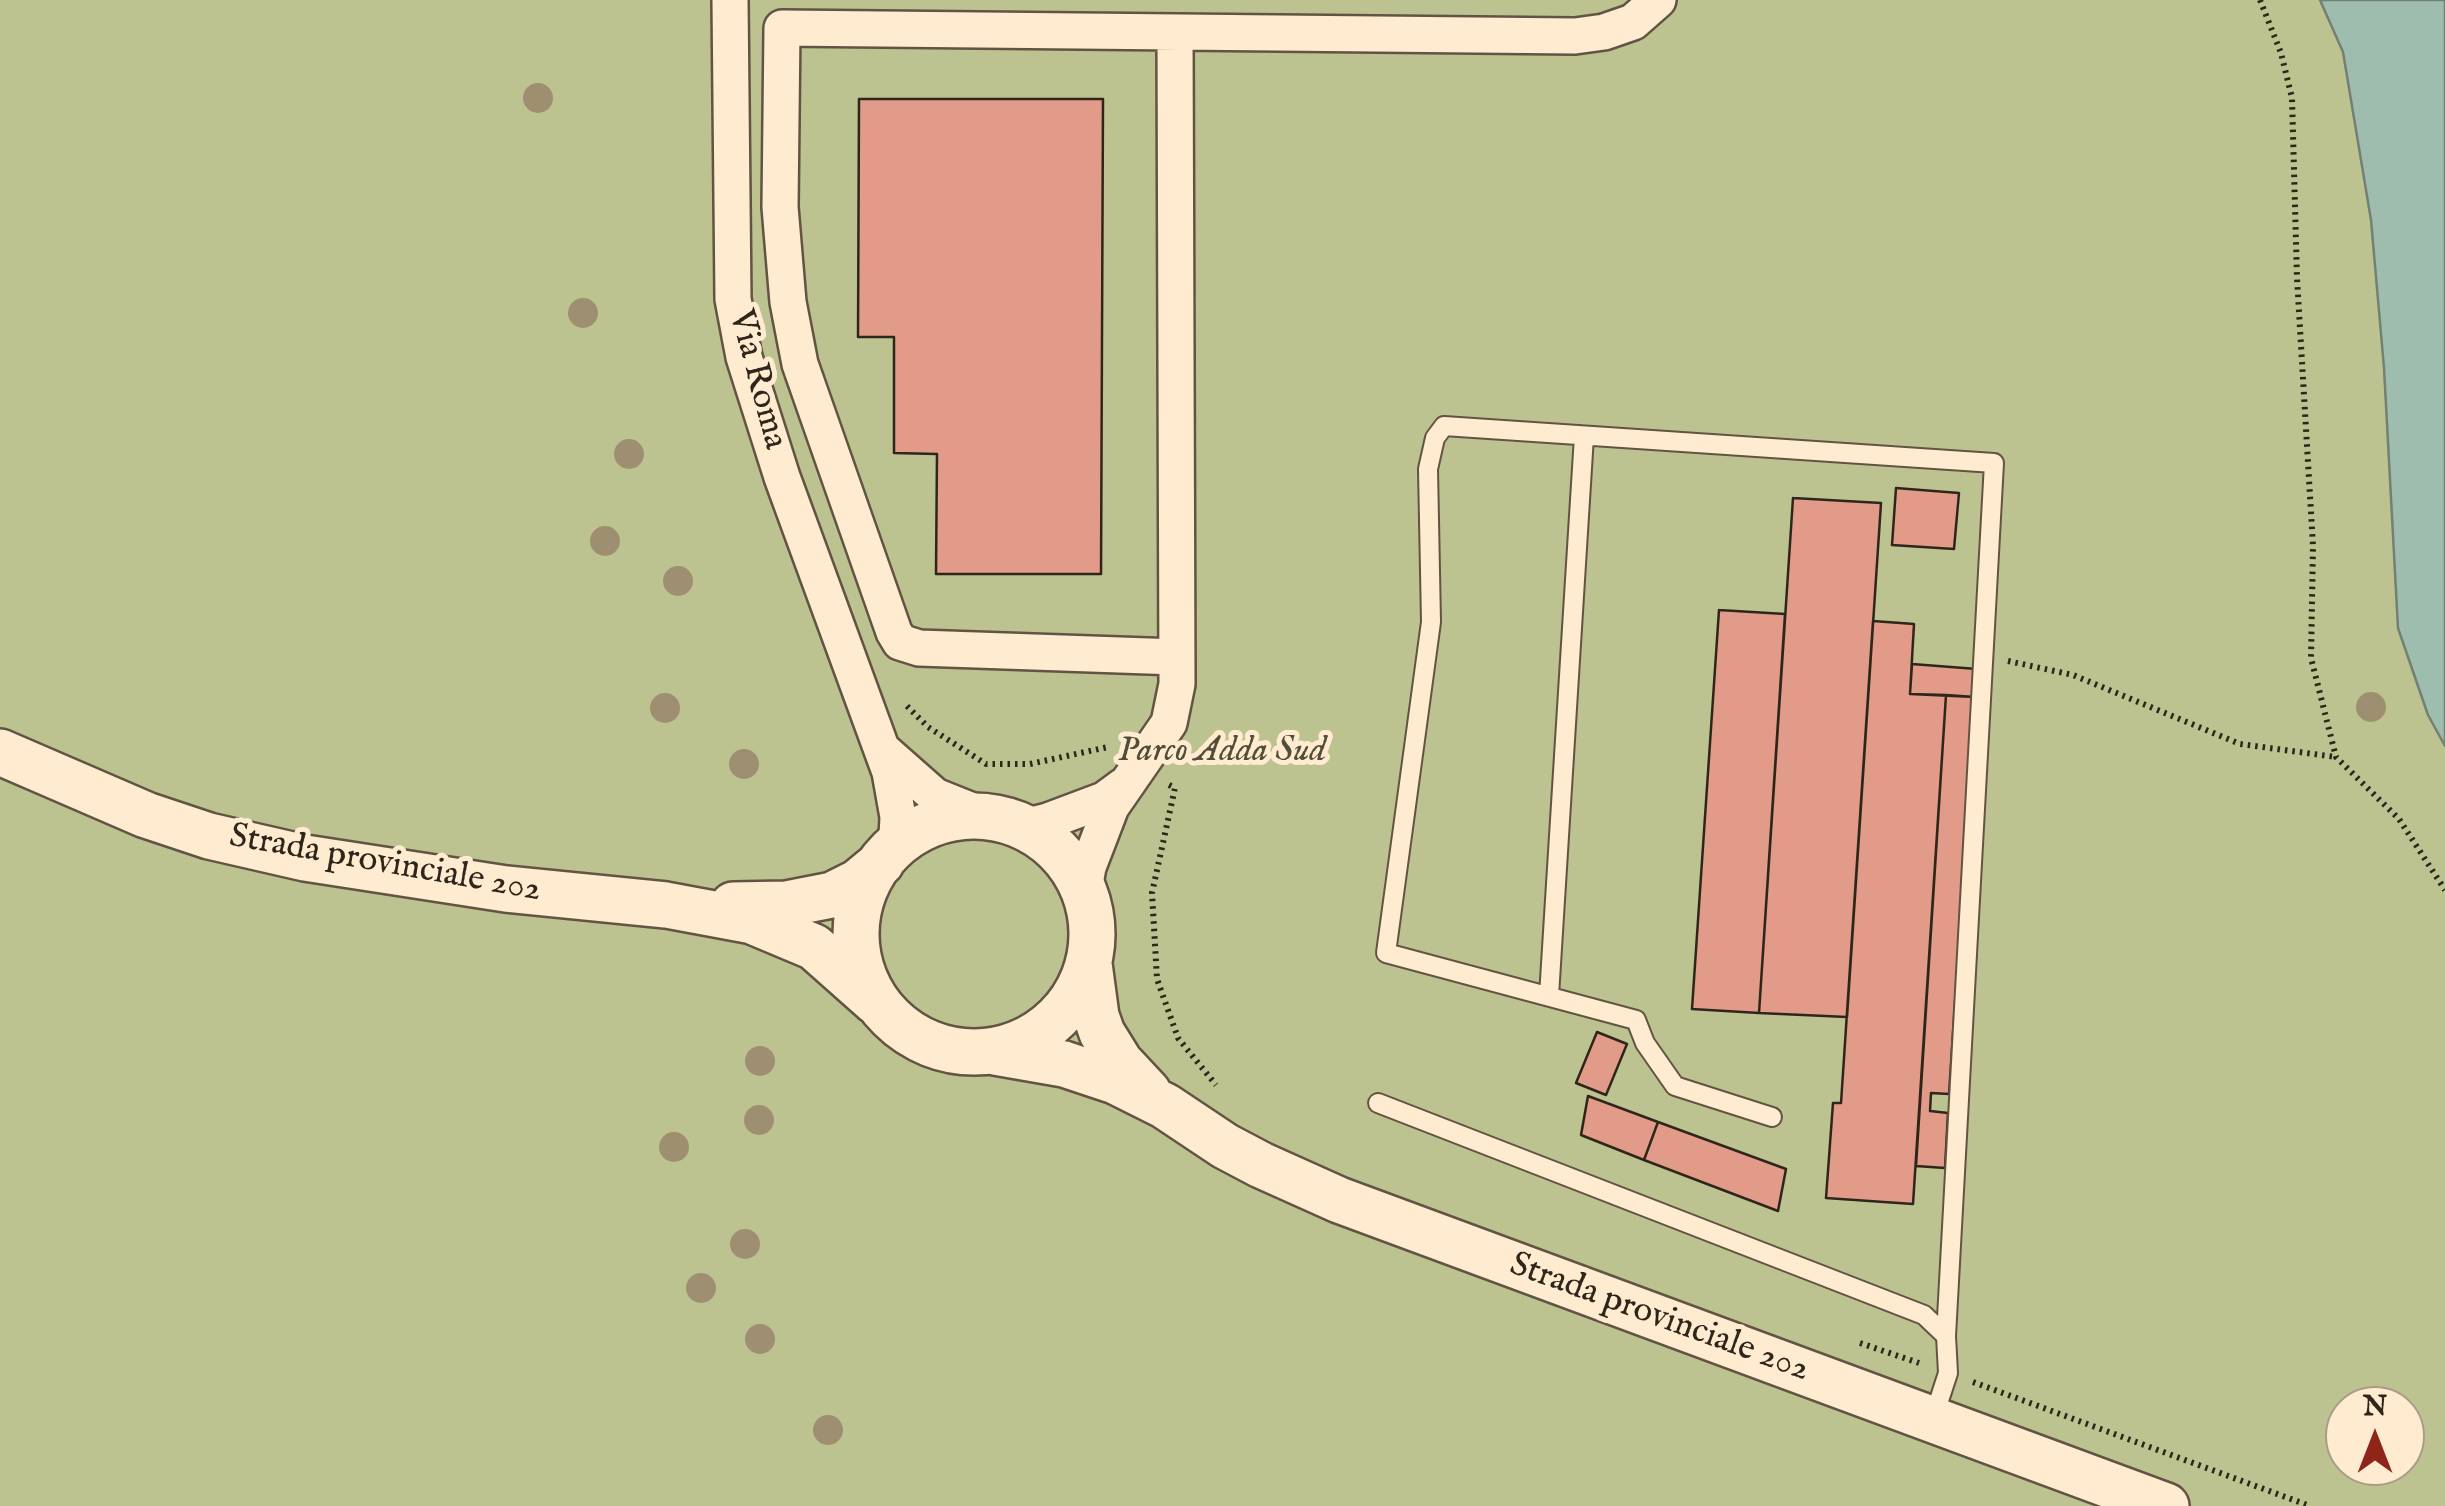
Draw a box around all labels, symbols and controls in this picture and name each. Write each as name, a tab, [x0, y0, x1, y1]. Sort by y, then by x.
street label: Via Roma	[717, 306, 795, 454]
park label: Parco Adda Sud	[1118, 732, 1326, 774]
street label: Strada provinciale 202	[226, 817, 544, 913]
street label: Strada provinciale 202	[1503, 1245, 1815, 1393]
north arrow	[2325, 1386, 2425, 1486]
text: N	[2363, 1390, 2387, 1425]

